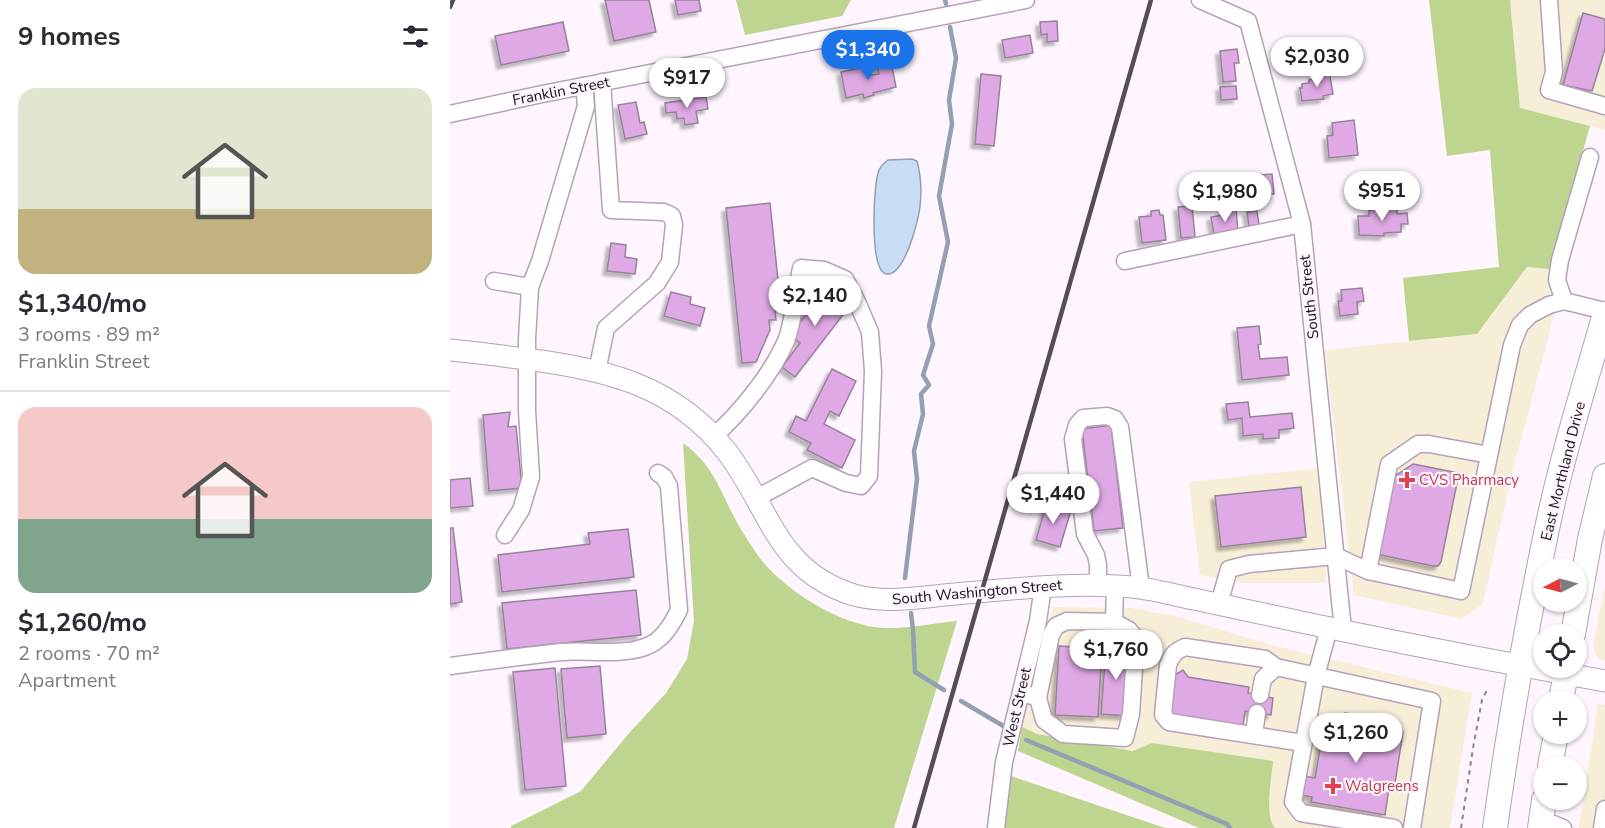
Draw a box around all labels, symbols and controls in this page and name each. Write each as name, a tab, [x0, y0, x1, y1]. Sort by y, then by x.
text: 9 homes	[18, 19, 120, 54]
icon: filters	[399, 20, 432, 53]
pin: $1,340	[819, 30, 917, 81]
text: $1,340	[836, 36, 900, 63]
pin: $2,030	[1268, 37, 1366, 88]
text: $2,030	[1285, 43, 1349, 70]
pin: $917	[651, 58, 723, 109]
text: $917	[663, 64, 711, 91]
street label: Franklin Street	[511, 72, 612, 110]
icon: home	[171, 127, 279, 235]
pin: $951	[1346, 171, 1418, 222]
pin: $1,980	[1176, 172, 1274, 223]
text: $951	[1358, 177, 1406, 204]
text: $1,980	[1193, 178, 1257, 205]
street label: South Street	[1295, 253, 1323, 340]
pin: $2,140	[766, 276, 864, 327]
text: $2,140	[783, 282, 847, 309]
text: $1,340/mo	[18, 286, 147, 321]
text: 3 rooms · 89 m²	[18, 321, 160, 348]
text: Franklin Street	[18, 348, 149, 375]
street label: East Morthland Drive	[1536, 399, 1590, 543]
icon: home	[171, 446, 279, 554]
place label: CVS Pharmacy	[1419, 470, 1519, 490]
marker: CVS Pharmacy	[1400, 473, 1414, 487]
pin: $1,440	[1004, 474, 1102, 525]
text: $1,440	[1021, 480, 1085, 507]
north arrow	[1533, 558, 1587, 612]
map controls	[1533, 558, 1587, 810]
street label: South Washington Street	[891, 575, 1064, 609]
text: $1,260/mo	[18, 605, 147, 640]
button: locate	[1533, 624, 1587, 678]
pin: $1,760	[1067, 630, 1165, 681]
text: $1,760	[1084, 636, 1148, 663]
text: 2 rooms · 70 m²	[18, 640, 160, 667]
street label: West Street	[998, 665, 1036, 749]
text: Apartment	[18, 667, 116, 694]
button: +	[1533, 690, 1587, 744]
pin: $1,260	[1307, 713, 1405, 764]
text: $1,260	[1324, 719, 1388, 746]
button: −	[1533, 756, 1587, 810]
place label: Walgreens	[1345, 776, 1419, 796]
marker: Walgreens	[1326, 779, 1340, 793]

